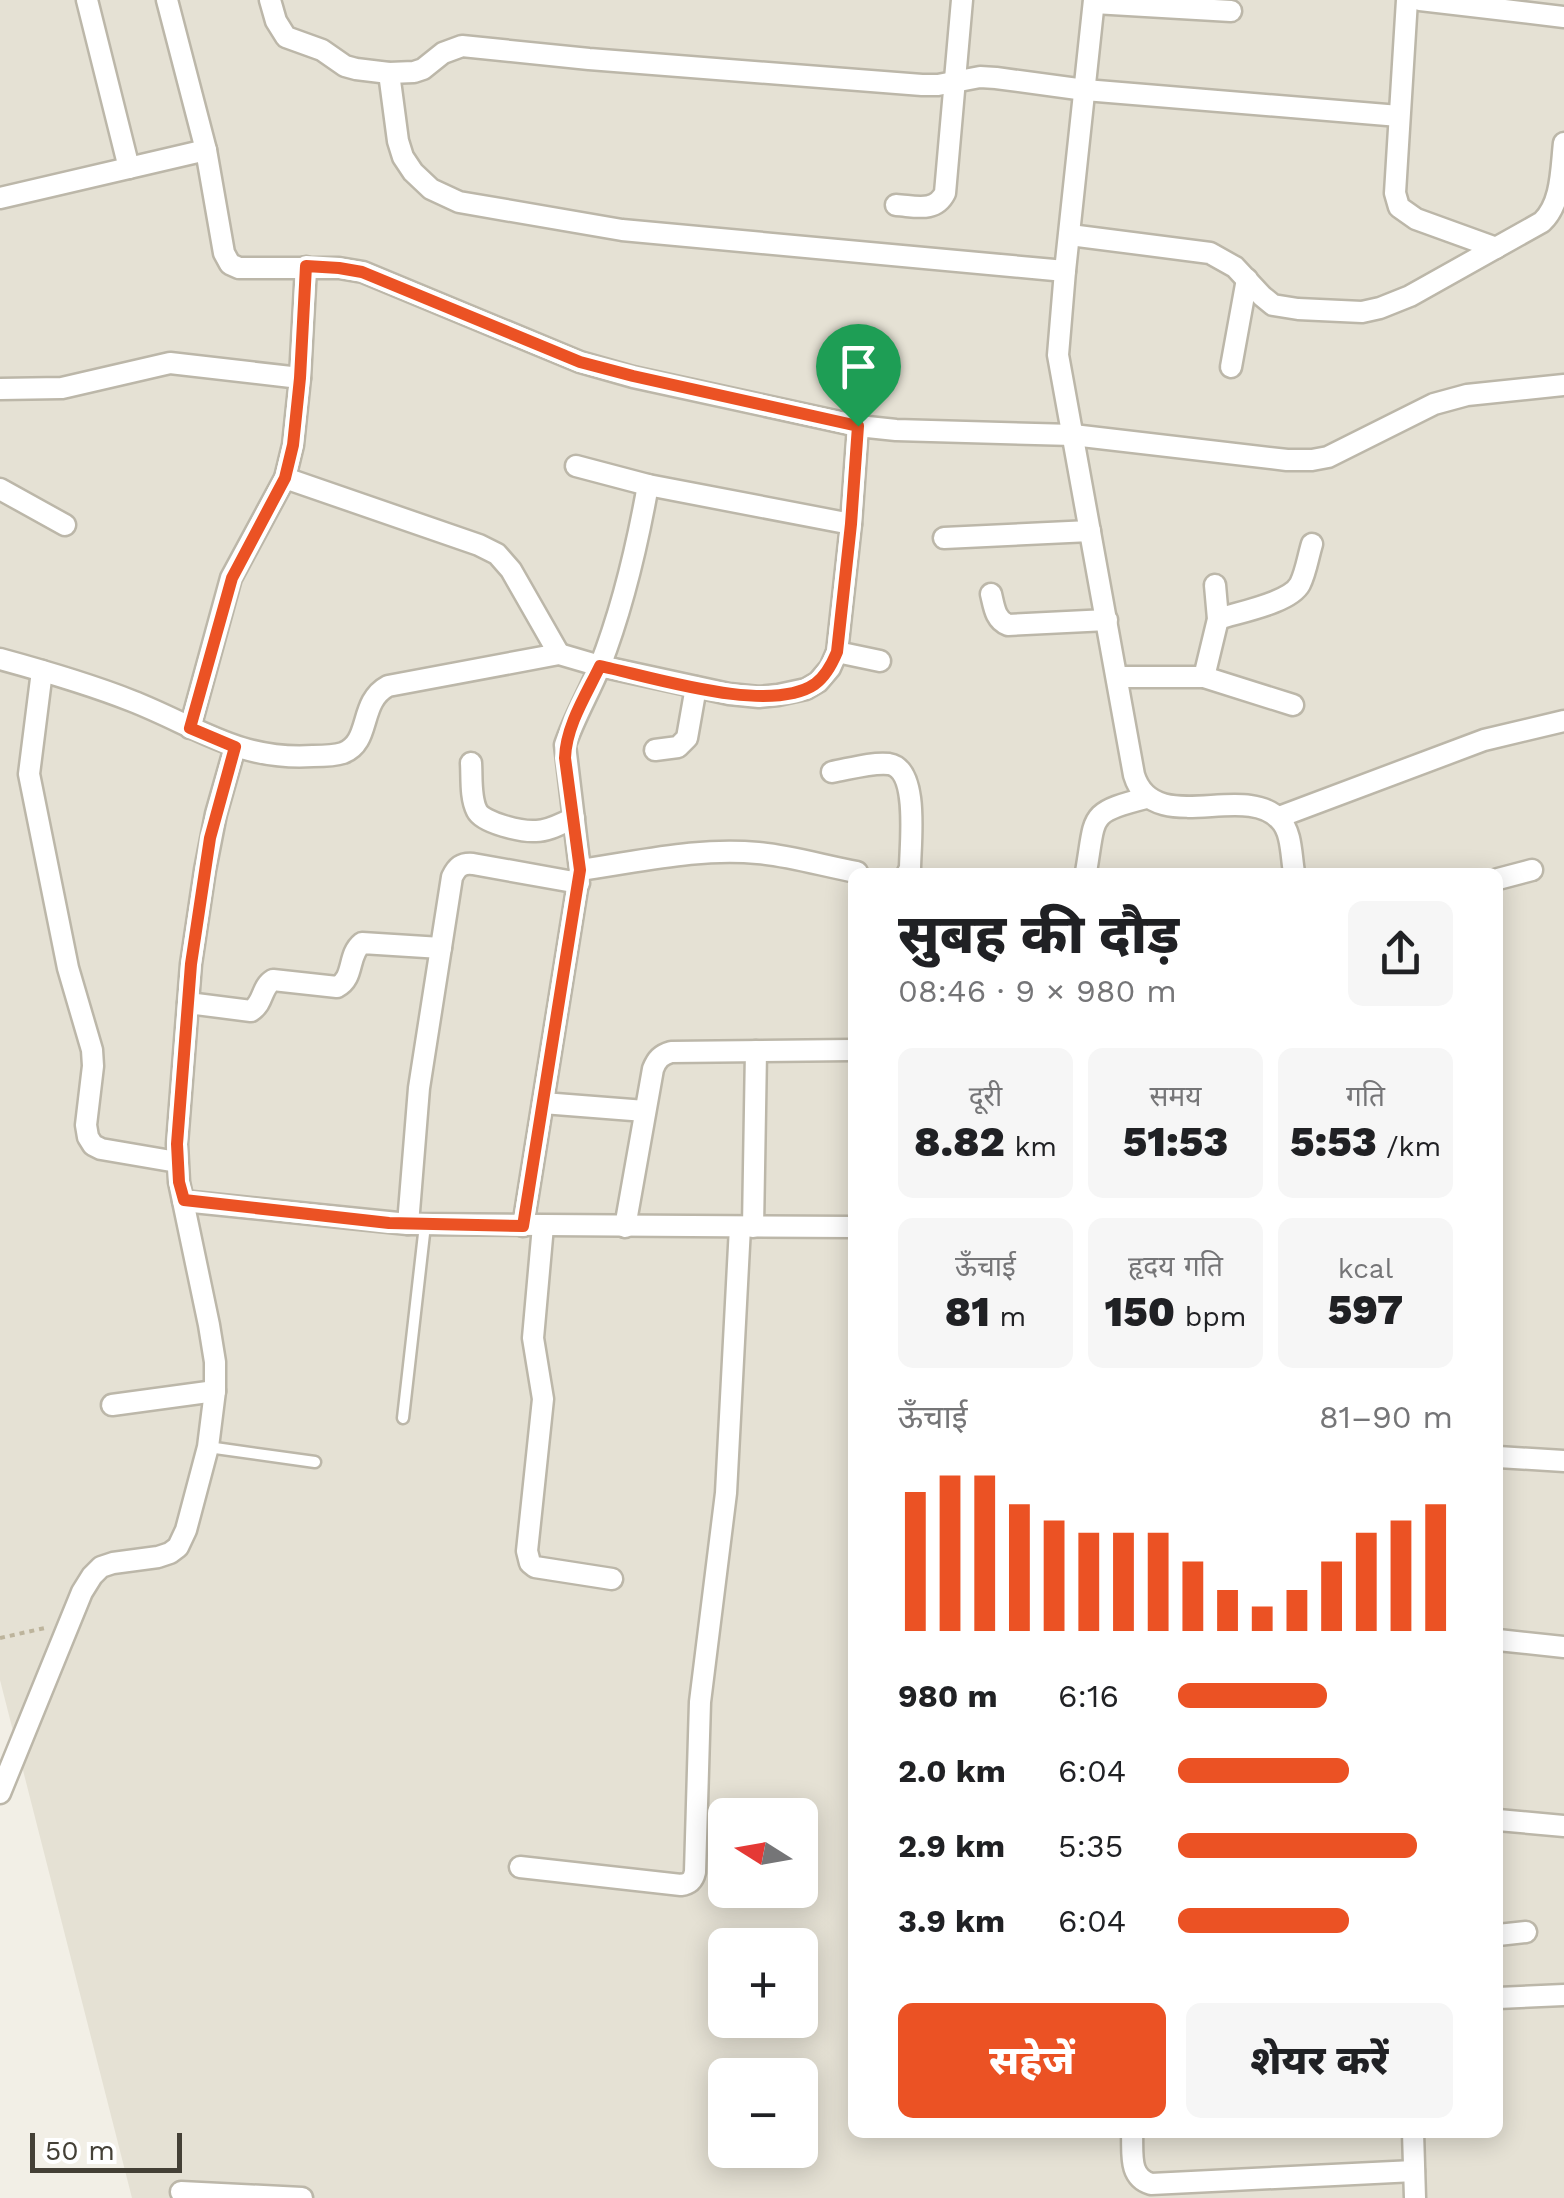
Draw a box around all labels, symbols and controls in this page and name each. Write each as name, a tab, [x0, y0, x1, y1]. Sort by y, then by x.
pin	[816, 324, 901, 427]
icon: arrive	[831, 339, 886, 394]
button: share	[1348, 901, 1453, 1006]
text: सुबह की दौड़	[898, 902, 1179, 966]
text: 08:46 · 9 × 980 m	[898, 972, 1177, 1010]
text: दूरी	[969, 1080, 1002, 1113]
text: समय	[1150, 1080, 1201, 1113]
text: गति	[1346, 1080, 1385, 1113]
text: 8.82	[914, 1117, 1005, 1166]
text: 51:53	[1123, 1117, 1228, 1166]
text: 5:53	[1290, 1117, 1377, 1166]
text: km	[1005, 1130, 1057, 1163]
text: /km	[1377, 1130, 1441, 1163]
text: ऊँचाई	[955, 1250, 1016, 1283]
text: हृदय गति	[1128, 1250, 1223, 1283]
text: kcal	[1338, 1252, 1393, 1285]
text: 597	[1328, 1285, 1403, 1334]
text: 81	[945, 1287, 990, 1336]
text: 150	[1105, 1287, 1175, 1336]
text: m	[990, 1300, 1026, 1333]
text: bpm	[1175, 1300, 1246, 1333]
text: ऊँचाई	[898, 1398, 967, 1436]
text: 81–90 m	[1319, 1398, 1453, 1436]
text: 980 m	[898, 1677, 998, 1715]
text: 6:16	[1058, 1677, 1119, 1715]
text: 2.0 km	[898, 1752, 1006, 1790]
text: 6:04	[1058, 1752, 1126, 1790]
north arrow	[708, 1798, 818, 1908]
map controls	[708, 1798, 818, 2168]
text: 2.9 km	[898, 1827, 1005, 1865]
text: 5:35	[1058, 1827, 1123, 1865]
text: 3.9 km	[898, 1902, 1005, 1940]
text: 6:04	[1058, 1902, 1126, 1940]
button: +	[708, 1928, 818, 2038]
button: सहेजें	[898, 2003, 1166, 2118]
button: शेयर करें	[1186, 2003, 1453, 2118]
button: −	[708, 2058, 818, 2168]
scale bar	[30, 2128, 182, 2172]
text: 50 m	[45, 2134, 115, 2167]

